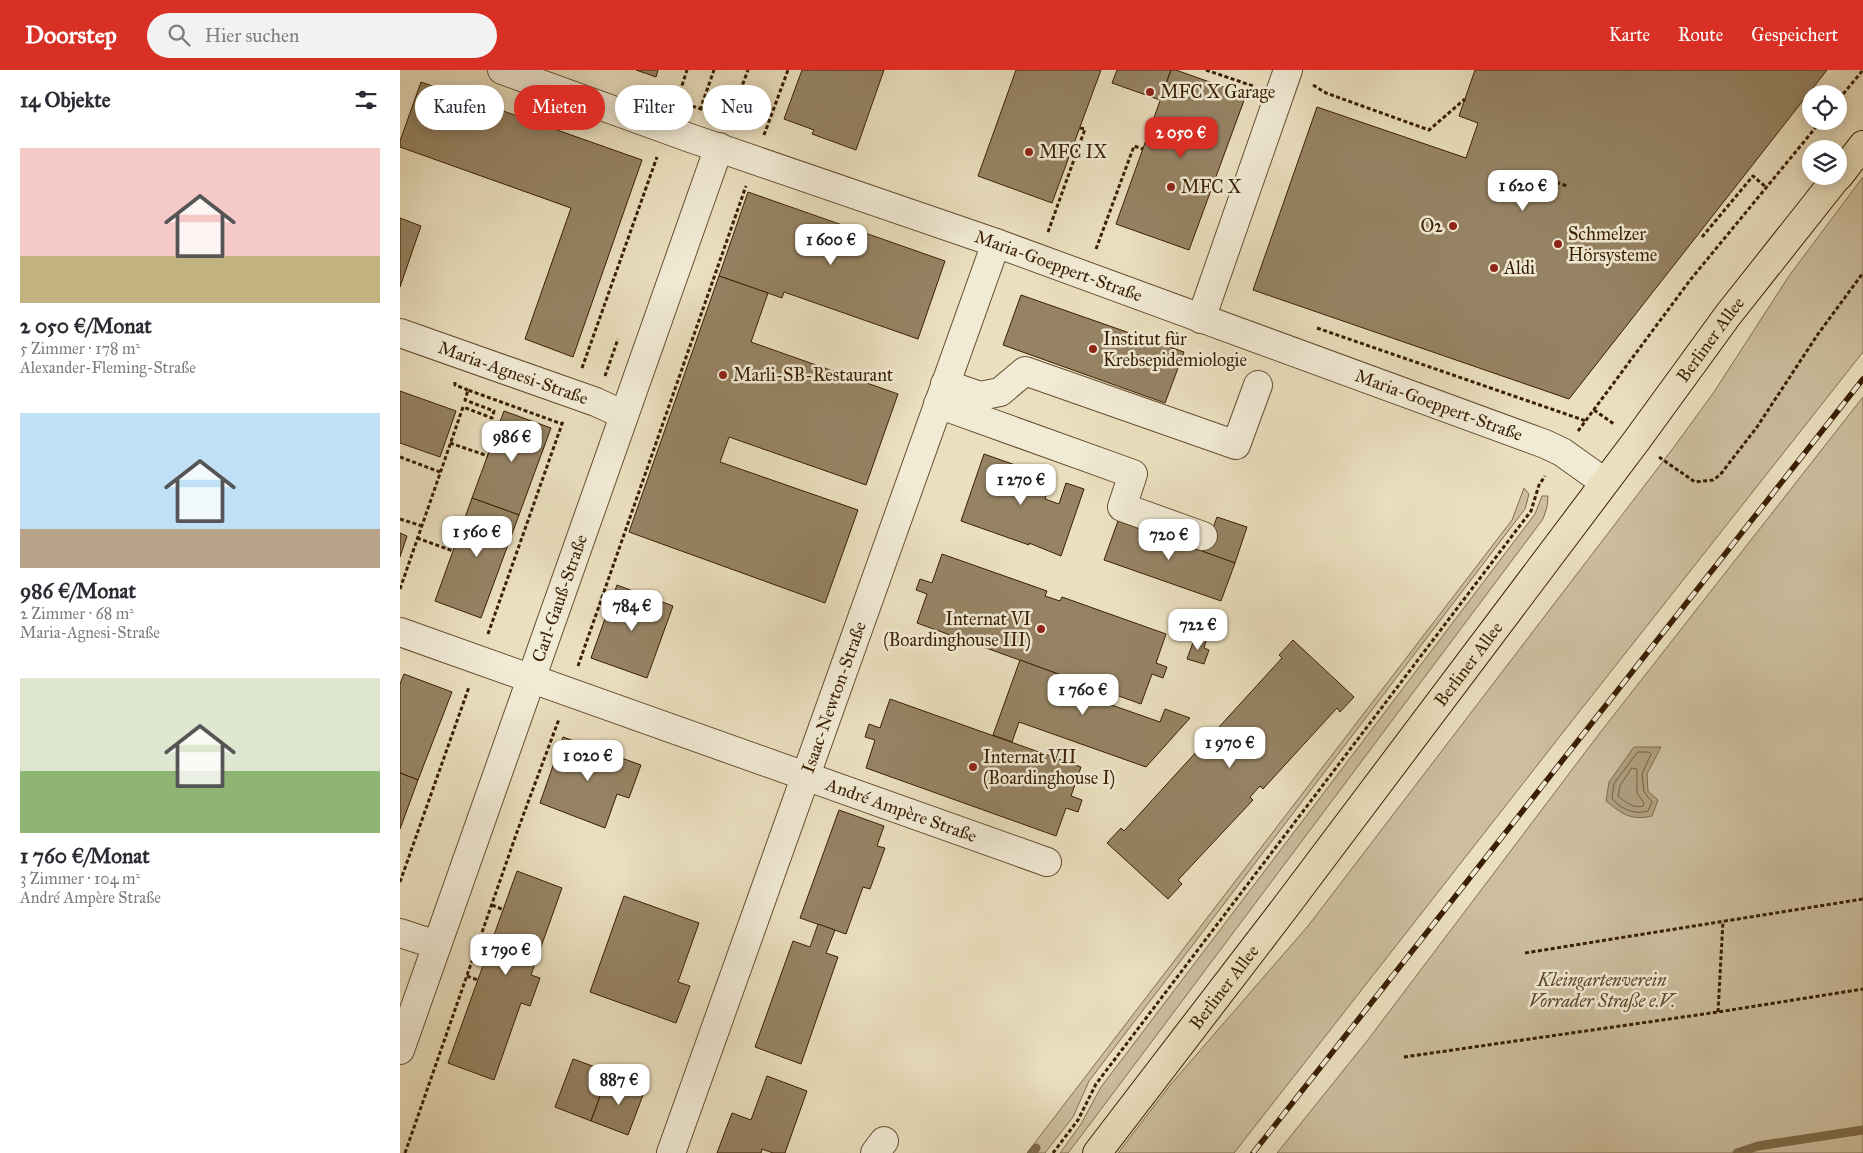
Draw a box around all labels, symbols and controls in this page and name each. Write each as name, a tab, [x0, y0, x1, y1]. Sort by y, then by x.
search box	[147, 13, 497, 58]
text: Doorstep	[25, 20, 117, 50]
icon: search	[165, 21, 193, 49]
text: Hier suchen	[205, 24, 299, 47]
text: Karte	[1609, 24, 1650, 46]
text: Route	[1678, 24, 1723, 46]
text: Gespeichert	[1751, 24, 1838, 46]
place label: MFC X Garage	[1160, 81, 1275, 104]
chip: Kaufen	[415, 85, 504, 130]
chip: Mieten	[514, 85, 605, 130]
chip: Filter	[615, 85, 693, 130]
chip: Neu	[703, 85, 771, 130]
map controls	[1802, 85, 1847, 185]
button: locate	[1802, 85, 1847, 130]
icon: filters	[352, 86, 380, 114]
marker: MFC X Garage	[1144, 86, 1156, 98]
text: 14 Objekte	[20, 87, 110, 113]
pin: 2 050 €	[1135, 116, 1227, 159]
text: 2 050 €	[1156, 123, 1206, 142]
button: layers	[1802, 140, 1847, 185]
place label: MFC IX	[1039, 141, 1107, 163]
marker: MFC IX	[1023, 146, 1035, 158]
pin: 1 620 €	[1477, 170, 1569, 212]
place label: MFC X	[1181, 176, 1241, 198]
text: 1 620 €	[1499, 176, 1547, 195]
icon: home	[155, 181, 245, 271]
marker: MFC X	[1165, 181, 1177, 193]
place label: O2	[1420, 215, 1443, 237]
marker: O2	[1447, 220, 1459, 232]
place label: Schmelzer Hörsysteme	[1568, 223, 1657, 266]
pin: 1 600 €	[785, 224, 877, 266]
street label: Maria-Goeppert-Straße	[972, 226, 1145, 307]
text: 1 600 €	[806, 230, 856, 249]
marker: Schmelzer Hörsysteme	[1552, 238, 1564, 250]
place label: Aldi	[1503, 257, 1535, 279]
marker: Aldi	[1488, 262, 1500, 274]
street label: Berliner Allee	[1672, 292, 1749, 386]
text: 2 050 €/Monat	[20, 313, 152, 339]
place label: Institut für Krebsepidemiologie	[1103, 328, 1247, 372]
street label: Maria-Agnesi-Straße	[435, 336, 591, 409]
text: 5 Zimmer · 178 m²	[20, 339, 140, 358]
marker: Institut für Krebsepidemiologie	[1087, 343, 1099, 355]
text: Alexander-Fleming-Straße	[20, 358, 196, 377]
place label: Marli-SB-Restaurant	[733, 364, 894, 386]
street label: Maria-Goeppert-Straße	[1352, 364, 1526, 446]
marker: Marli-SB-Restaurant	[717, 369, 729, 381]
pin: 986 €	[477, 420, 547, 463]
text: 986 €	[493, 427, 531, 446]
icon: home	[155, 446, 245, 536]
pin: 1 270 €	[975, 464, 1067, 506]
text: 1 270 €	[997, 470, 1045, 489]
pin: 1 560 €	[431, 516, 523, 558]
pin: 720 €	[1134, 518, 1204, 561]
text: 1 560 €	[453, 522, 501, 541]
text: 720 €	[1150, 525, 1188, 544]
street label: Carl-Gauß-Straße	[527, 532, 592, 665]
text: 986 €/Monat	[20, 578, 136, 604]
pin: 784 €	[597, 590, 667, 632]
text: 784 €	[612, 596, 652, 615]
text: 2 Zimmer · 68 m²	[20, 604, 134, 623]
place label: Internat VI (Boardinghouse III)	[883, 608, 1031, 652]
pin: 722 €	[1163, 608, 1233, 651]
text: 722 €	[1179, 615, 1217, 634]
street label: Berliner Allee	[1429, 617, 1507, 711]
street label: Isaac-Newton-Straße	[797, 618, 871, 776]
text: Maria-Agnesi-Straße	[20, 623, 160, 642]
marker: Internat VI (Boardinghouse III)	[1035, 623, 1047, 635]
pin: 1 760 €	[1037, 674, 1129, 716]
text: 1 760 €	[1059, 680, 1107, 699]
icon: home	[155, 711, 245, 801]
pin: 1 970 €	[1184, 726, 1276, 769]
text: 1 970 €	[1205, 733, 1255, 752]
pin: 1 020 €	[542, 740, 634, 782]
text: 1 020 €	[563, 746, 613, 765]
place label: Internat VII (Boardinghouse I)	[983, 746, 1115, 790]
marker: Internat VII (Boardinghouse I)	[967, 761, 979, 773]
street label: André Ampère Straße	[822, 773, 980, 847]
text: 1 760 €/Monat	[20, 843, 150, 869]
text: 3 Zimmer · 104 m²	[20, 869, 140, 888]
text: André Ampère Straße	[20, 888, 161, 907]
pin: 1 790 €	[460, 934, 552, 976]
text: 1 790 €	[481, 940, 531, 959]
street label: Berliner Allee	[1185, 941, 1263, 1034]
park label: Kleingartenverein Vorrader Straße e.V.	[1529, 969, 1677, 1012]
pin: 887 €	[584, 1064, 654, 1106]
text: 887 €	[600, 1070, 638, 1089]

